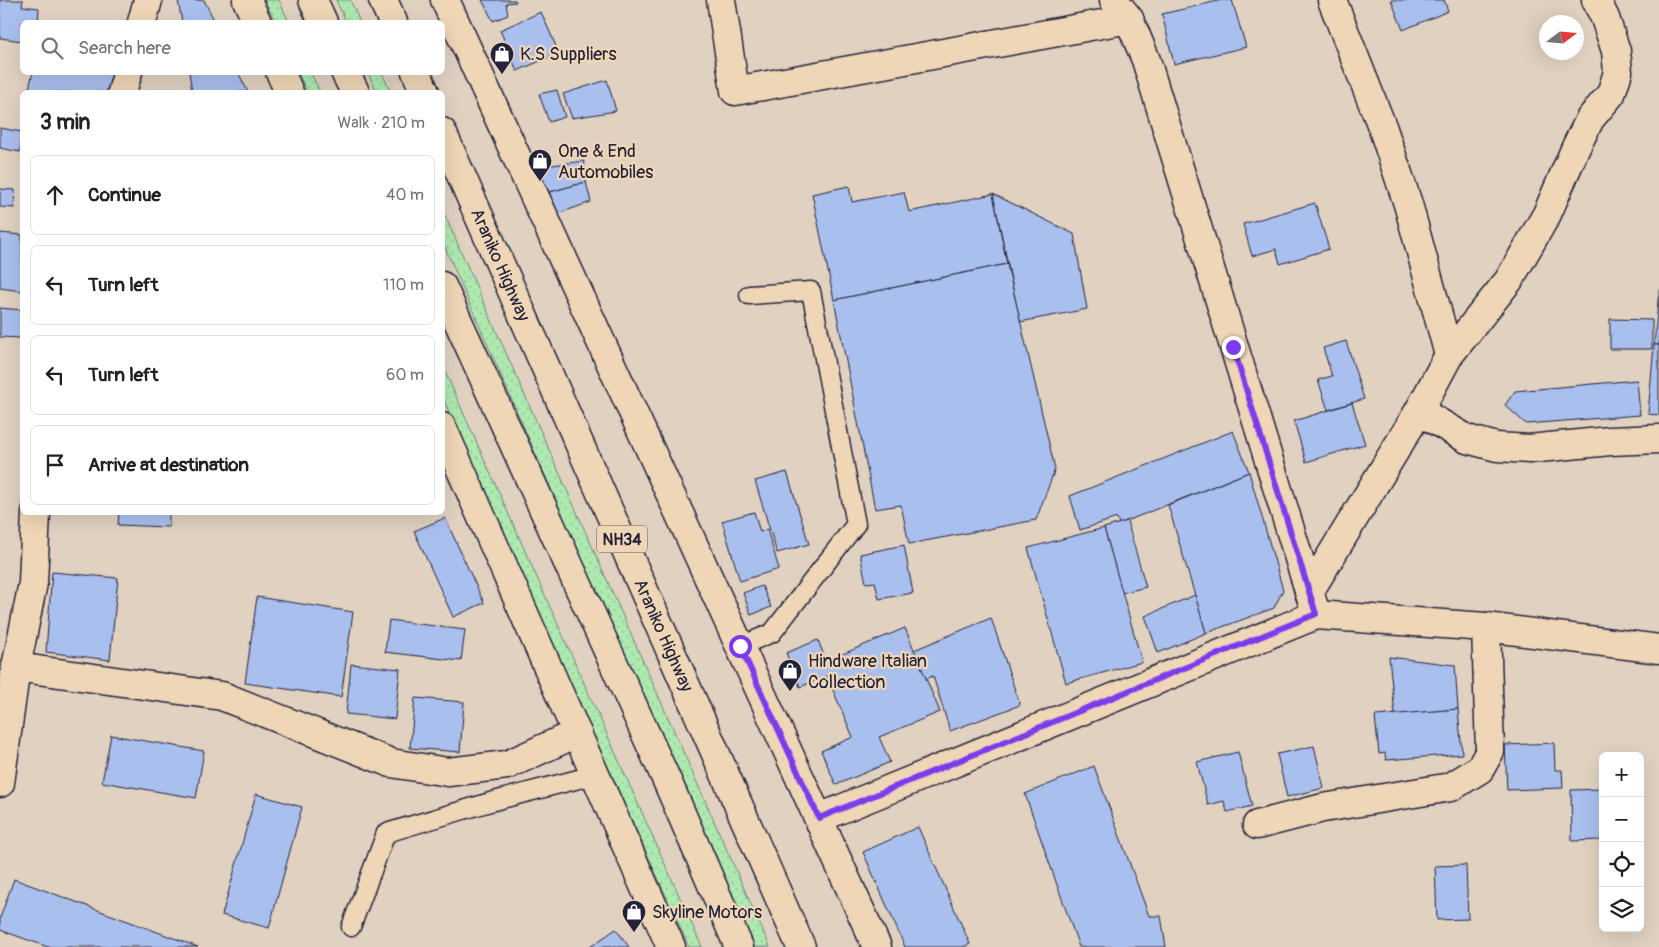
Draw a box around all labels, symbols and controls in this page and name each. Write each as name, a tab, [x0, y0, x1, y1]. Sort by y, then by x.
north arrow	[1539, 15, 1584, 60]
search box	[20, 20, 445, 75]
icon: search	[38, 34, 66, 62]
text: Search here	[78, 36, 171, 60]
shop icon: K.S Suppliers	[489, 41, 515, 75]
place label: K.S Suppliers	[520, 43, 617, 66]
text: 3 min	[40, 109, 90, 136]
text: Walk · 210 m	[337, 113, 425, 133]
place label: One & End Automobiles	[558, 140, 653, 184]
shop icon: One & End Automobiles	[527, 148, 553, 182]
icon: ahead	[41, 181, 69, 209]
text: Continue	[88, 183, 161, 207]
text: 40 m	[386, 185, 424, 205]
street label: Araniko Highway	[465, 205, 535, 325]
icon: left	[41, 271, 69, 299]
text: Turn left	[88, 273, 158, 297]
text: 110 m	[383, 275, 424, 295]
route end	[1222, 336, 1245, 359]
icon: left	[41, 361, 69, 389]
text: Turn left	[88, 363, 158, 387]
text: 60 m	[386, 365, 424, 385]
icon: arrive	[41, 451, 69, 479]
text: Arrive at destination	[88, 453, 249, 477]
road number: NH34	[597, 526, 647, 552]
street label: Araniko Highway	[628, 576, 698, 696]
route start	[729, 635, 752, 658]
place label: Hindware Italian Collection	[808, 650, 927, 694]
shop icon: Hindware Italian Collection	[777, 658, 803, 692]
map controls	[1599, 752, 1644, 932]
button: +	[1599, 752, 1644, 797]
button: −	[1599, 797, 1644, 842]
button: locate	[1599, 842, 1644, 887]
button: layers	[1599, 887, 1644, 932]
shop icon: Skyline Motors	[621, 899, 647, 933]
place label: Skyline Motors	[652, 901, 762, 924]

